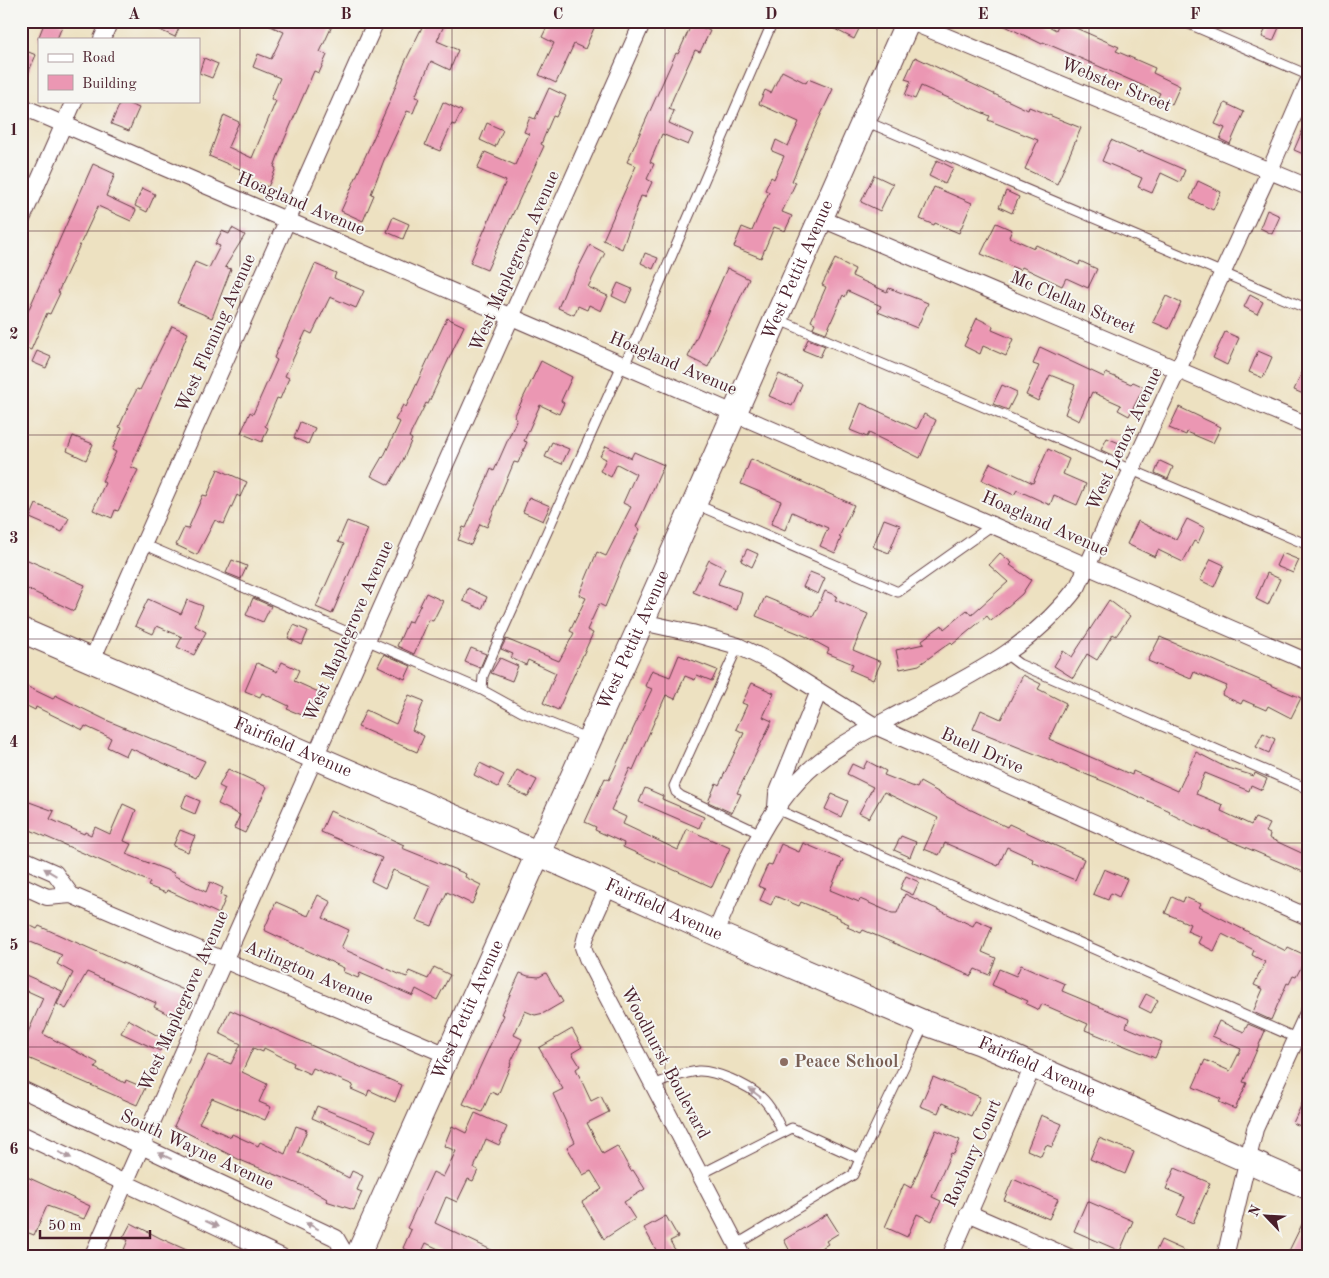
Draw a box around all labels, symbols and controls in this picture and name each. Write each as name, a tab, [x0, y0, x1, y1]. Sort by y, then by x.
text: A	[128, 7, 140, 23]
text: B	[340, 7, 352, 23]
text: C	[553, 7, 563, 23]
text: D	[765, 7, 777, 23]
text: E	[977, 7, 989, 23]
text: F	[1190, 7, 1201, 23]
legend	[38, 38, 200, 102]
text: Road	[82, 51, 116, 66]
street label: Webster Street	[1058, 55, 1174, 115]
text: Building	[82, 77, 137, 92]
text: 1	[9, 123, 19, 139]
street label: West Maplegrove Avenue	[467, 168, 563, 354]
street label: Hoagland Avenue	[235, 169, 367, 239]
street label: West Pettit Avenue	[759, 197, 837, 342]
street label: West Fleming Avenue	[173, 251, 259, 415]
street label: Mc Clellan Street	[1008, 268, 1138, 338]
text: 2	[9, 327, 19, 343]
street label: Hoagland Avenue	[607, 329, 739, 399]
street label: West Lenox Avenue	[1084, 365, 1166, 513]
street label: Hoagland Avenue	[979, 488, 1111, 560]
text: 3	[9, 531, 19, 547]
street label: West Maplegrove Avenue	[301, 538, 397, 724]
street label: West Pettit Avenue	[595, 568, 673, 713]
street label: Fairfield Avenue	[231, 714, 354, 781]
street label: Buell Drive	[938, 725, 1026, 777]
text: 4	[9, 735, 19, 751]
one-way arrow	[42, 868, 57, 876]
street label: Fairfield Avenue	[602, 876, 725, 944]
street label: West Maplegrove Avenue	[136, 908, 232, 1094]
street label: West Pettit Avenue	[429, 937, 507, 1082]
text: 5	[9, 938, 19, 954]
street label: Arlington Avenue	[242, 938, 376, 1008]
street label: Woodhurst Boulevard	[617, 984, 713, 1142]
street label: Fairfield Avenue	[975, 1034, 1098, 1101]
place label: Peace School	[794, 1053, 899, 1071]
marker: Peace School	[778, 1056, 790, 1068]
one-way arrow	[749, 1088, 762, 1099]
street label: Roxbury Court	[941, 1096, 1005, 1210]
street label: South Wayne Avenue	[118, 1107, 276, 1193]
text: 6	[9, 1142, 19, 1158]
one-way arrow	[58, 1151, 72, 1159]
one-way arrow	[158, 1152, 172, 1160]
north arrow	[1242, 1190, 1292, 1240]
text: N	[1247, 1203, 1264, 1219]
scale bar	[40, 1208, 150, 1240]
text: 50 m	[48, 1219, 82, 1234]
one-way arrow	[205, 1220, 219, 1228]
one-way arrow	[305, 1222, 319, 1230]

